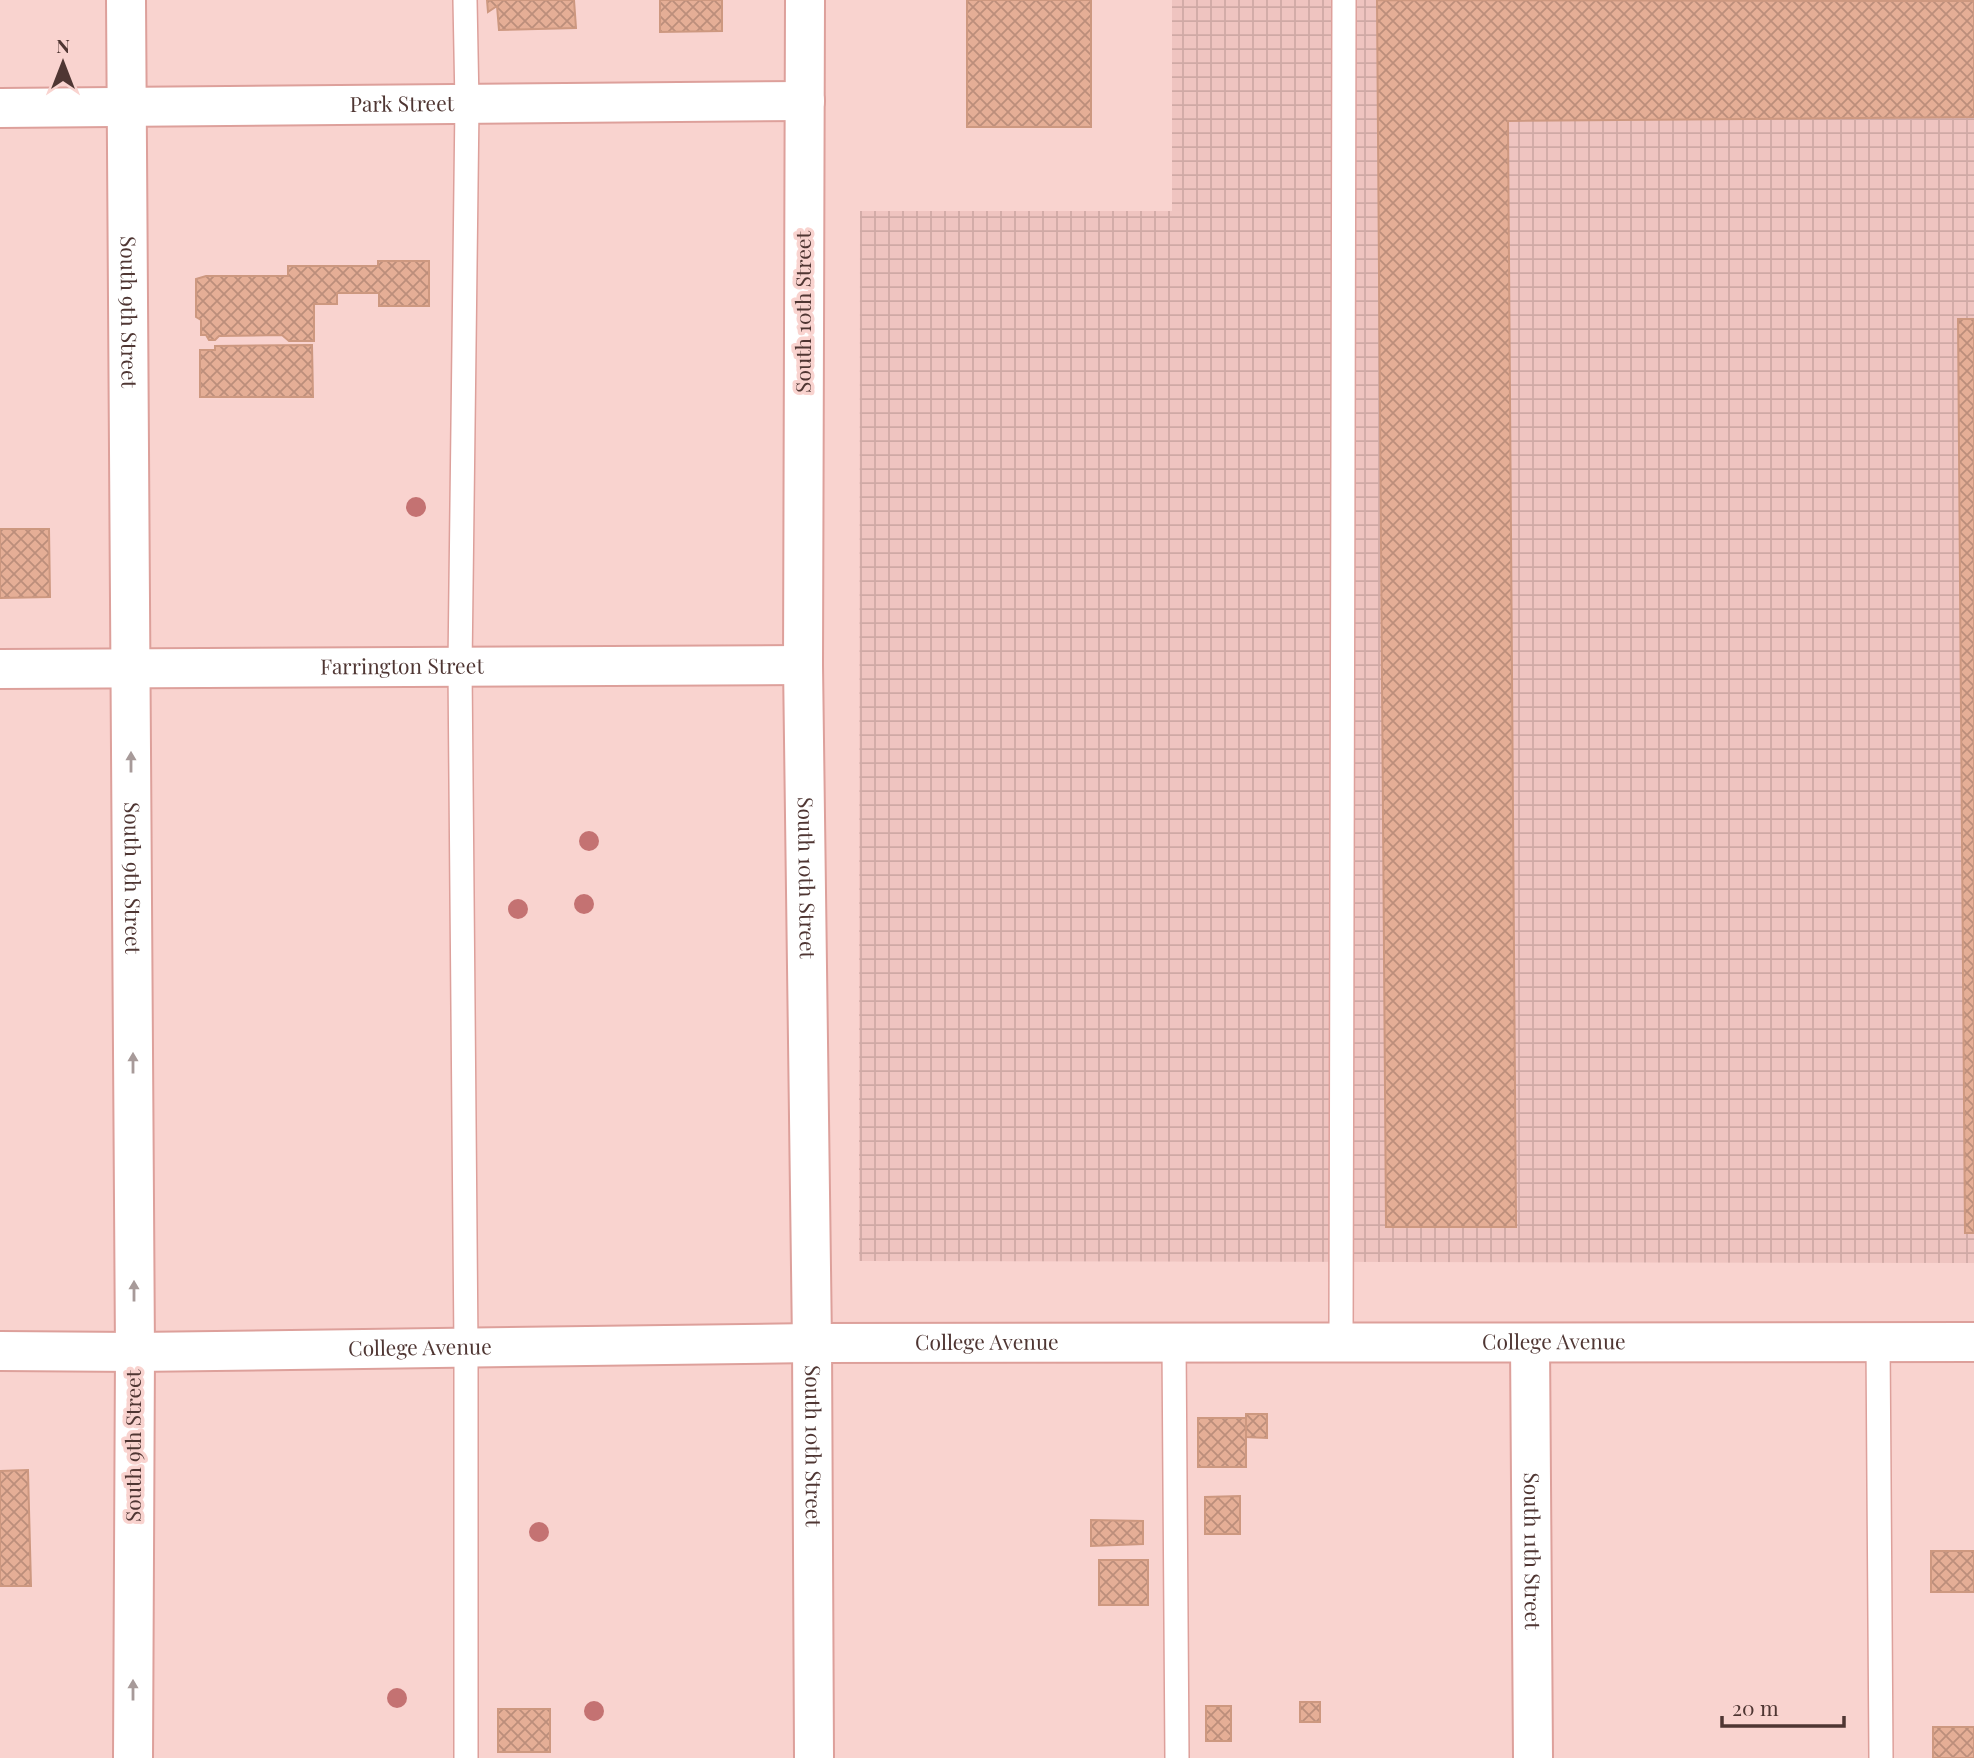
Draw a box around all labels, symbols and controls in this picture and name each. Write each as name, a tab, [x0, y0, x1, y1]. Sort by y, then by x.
north arrow	[28, 28, 98, 98]
text: N	[56, 32, 70, 58]
street label: Park Street	[350, 88, 455, 117]
street label: South 10th Street	[788, 231, 816, 393]
street label: South 9th Street	[116, 236, 145, 389]
street label: Farrington Street	[320, 651, 484, 679]
one-way arrow	[126, 751, 137, 773]
street label: South 10th Street	[793, 797, 823, 960]
street label: South 9th Street	[119, 802, 148, 955]
one-way arrow	[127, 1052, 139, 1074]
one-way arrow	[128, 1280, 140, 1302]
street label: College Avenue	[1482, 1326, 1626, 1354]
street label: College Avenue	[915, 1327, 1059, 1355]
street label: College Avenue	[348, 1331, 492, 1361]
street label: South 10th Street	[800, 1365, 829, 1528]
street label: South 9th Street	[118, 1369, 146, 1522]
street label: South 11th Street	[1519, 1472, 1548, 1630]
one-way arrow	[127, 1679, 139, 1701]
scale bar	[1722, 1684, 1844, 1728]
text: 20 m	[1732, 1693, 1779, 1721]

